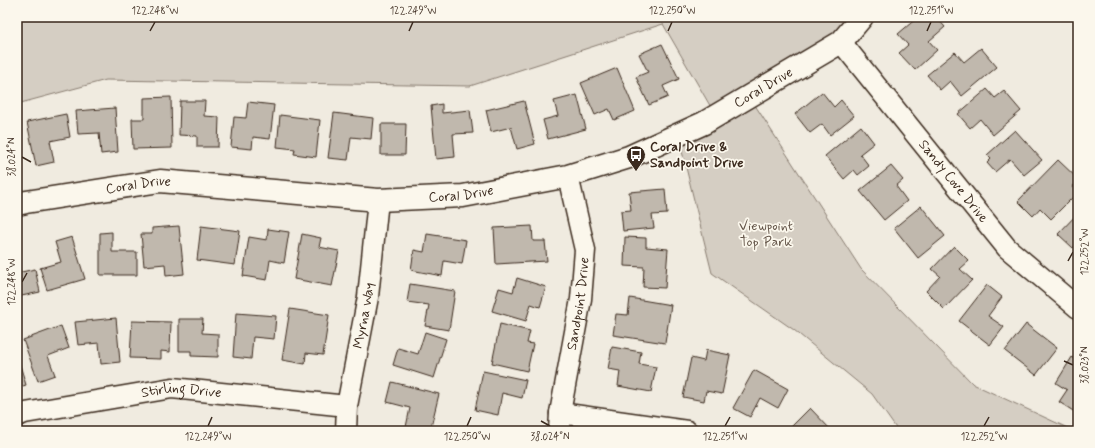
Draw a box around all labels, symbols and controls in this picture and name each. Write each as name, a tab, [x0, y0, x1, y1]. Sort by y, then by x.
text: 122.248°W	[132, 4, 178, 18]
text: 122.249°W	[390, 4, 436, 18]
text: 122.250°W	[649, 4, 695, 18]
text: 122.251°W	[909, 4, 953, 18]
street label: Coral Drive	[731, 63, 796, 112]
street label: Sandy Cove Drive	[914, 136, 992, 227]
text: 38.024°N	[5, 137, 19, 177]
place label: Coral Drive & Sandpoint Drive	[650, 138, 744, 172]
bus stop icon: Coral Drive & Sandpoint Drive	[625, 144, 647, 172]
street label: Coral Drive	[105, 172, 172, 198]
street label: Coral Drive	[428, 181, 495, 207]
park label: Viewpoint Top Park	[739, 217, 793, 251]
text: 122.252°W	[1078, 229, 1092, 275]
street label: Sandpoint Drive	[563, 256, 593, 352]
text: 122.248°W	[5, 259, 19, 305]
street label: Myrna Way	[349, 282, 378, 350]
text: 38.023°N	[1078, 346, 1092, 384]
street label: Stirling Drive	[140, 379, 222, 402]
text: 122.249°W	[185, 430, 231, 444]
text: 122.250°W	[444, 430, 490, 444]
text: 38.024°N	[530, 430, 570, 444]
text: 122.251°W	[703, 430, 747, 444]
text: 122.252°W	[961, 430, 1007, 444]

